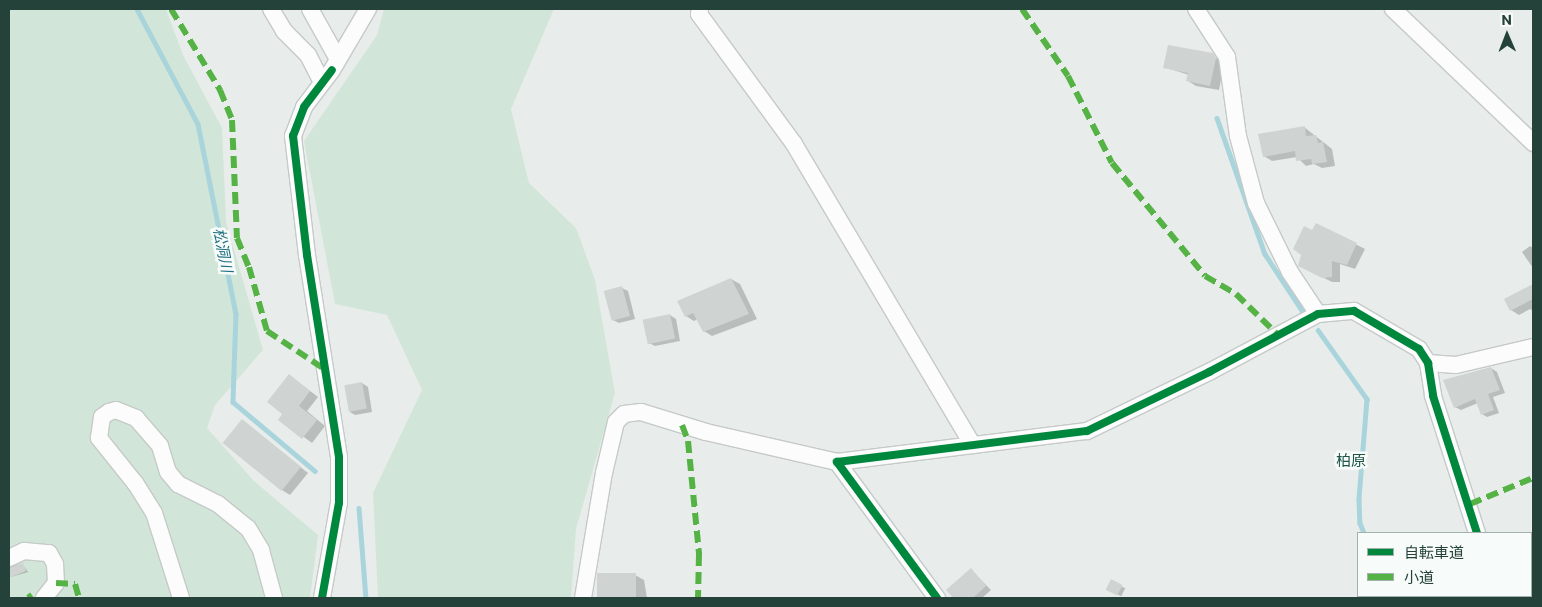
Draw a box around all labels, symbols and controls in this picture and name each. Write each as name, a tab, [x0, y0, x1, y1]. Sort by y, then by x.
north arrow	[1482, 10, 1532, 60]
text: N	[1501, 11, 1512, 28]
water label: 松洞川	[210, 226, 236, 274]
district label: 柏原	[1336, 452, 1366, 470]
legend	[1357, 532, 1532, 597]
text: 自転車道	[1404, 543, 1464, 561]
text: 小道	[1404, 568, 1434, 586]

